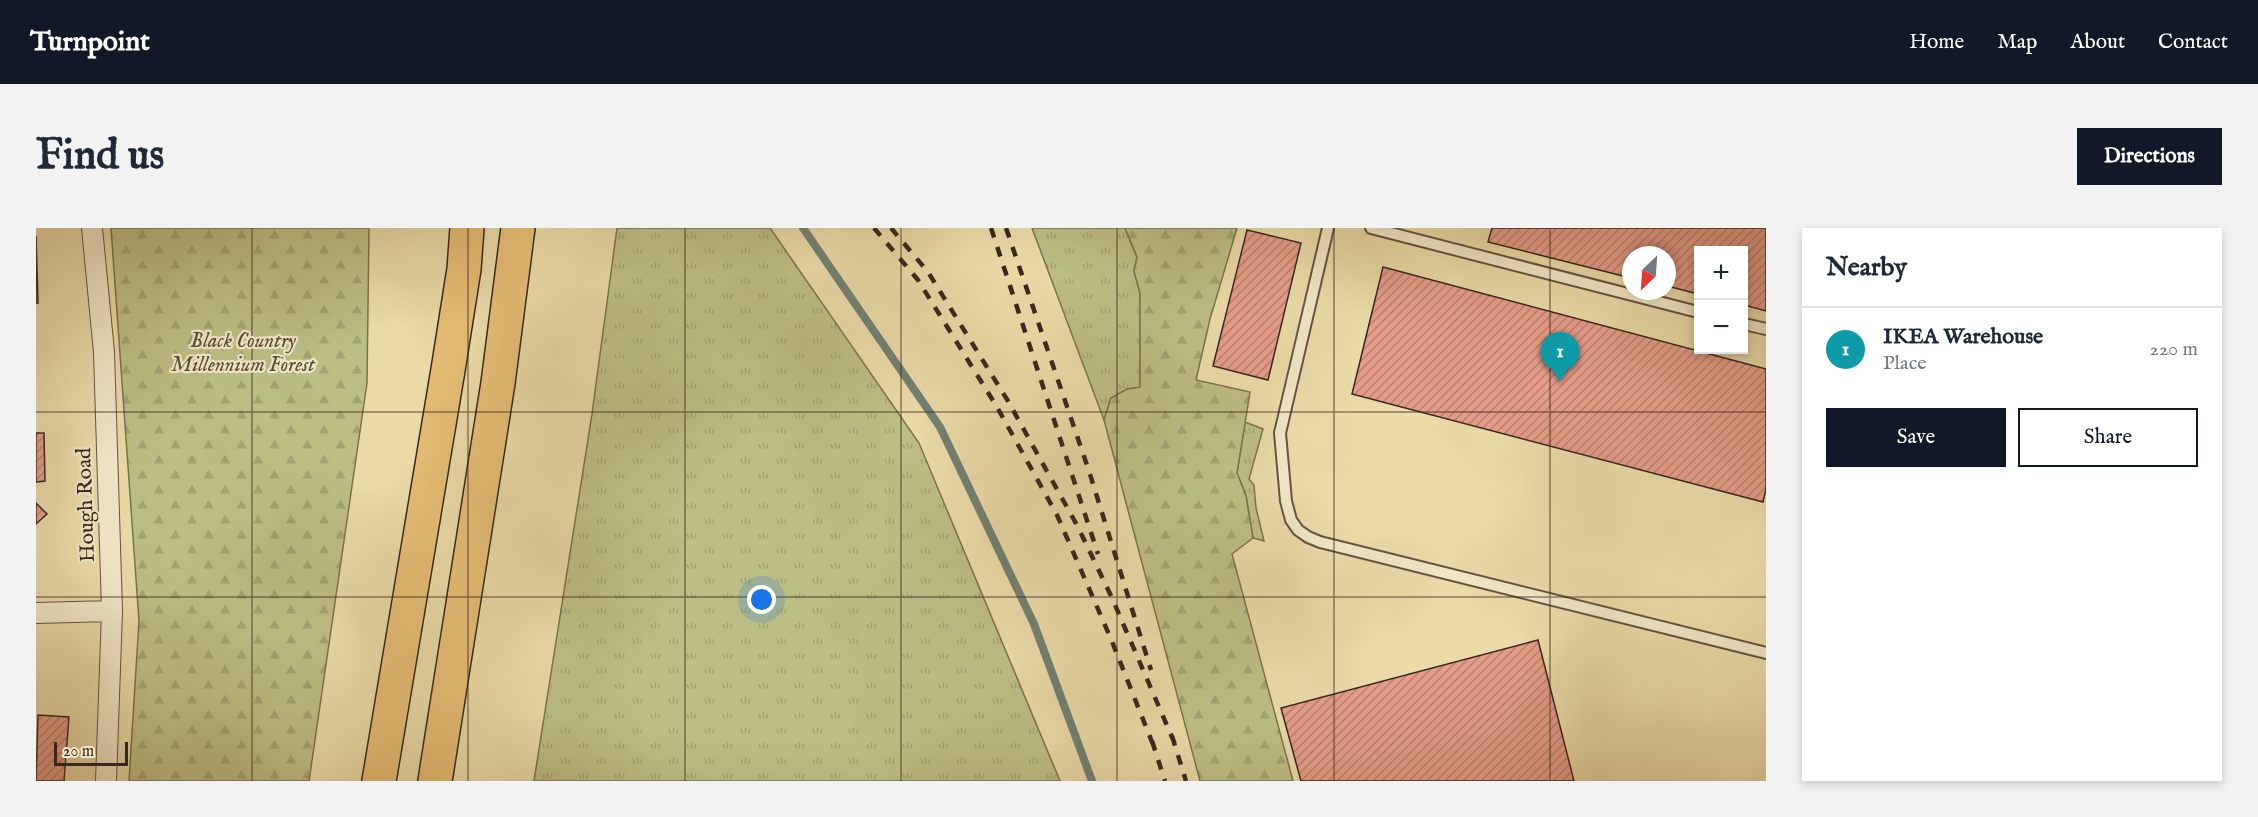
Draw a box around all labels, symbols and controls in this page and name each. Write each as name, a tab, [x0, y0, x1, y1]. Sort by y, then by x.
text: Turnpoint	[30, 25, 150, 60]
text: Home	[1909, 29, 1964, 56]
text: Map	[1997, 29, 2037, 56]
text: About	[2070, 29, 2125, 56]
text: Contact	[2158, 29, 2228, 56]
button: Directions	[2077, 128, 2222, 185]
text: Find us	[36, 130, 164, 183]
north arrow	[1622, 246, 1676, 300]
map controls	[1694, 246, 1748, 354]
button: +	[1694, 246, 1748, 300]
text: Nearby	[1826, 251, 1907, 284]
button: −	[1694, 300, 1748, 354]
text: IKEA Warehouse	[1883, 323, 2043, 351]
park label: Black Country Millennium Forest	[171, 328, 316, 379]
pin: 1	[1540, 332, 1580, 382]
text: 1	[1842, 337, 1849, 362]
text: 220 m	[2150, 337, 2198, 362]
text: Place	[1883, 351, 1926, 376]
button: Save	[1826, 408, 2006, 467]
button: Share	[2018, 408, 2198, 467]
street label: Hough Road	[71, 446, 102, 563]
your location	[747, 585, 776, 614]
scale bar	[54, 739, 128, 766]
text: 20 m	[63, 742, 94, 762]

